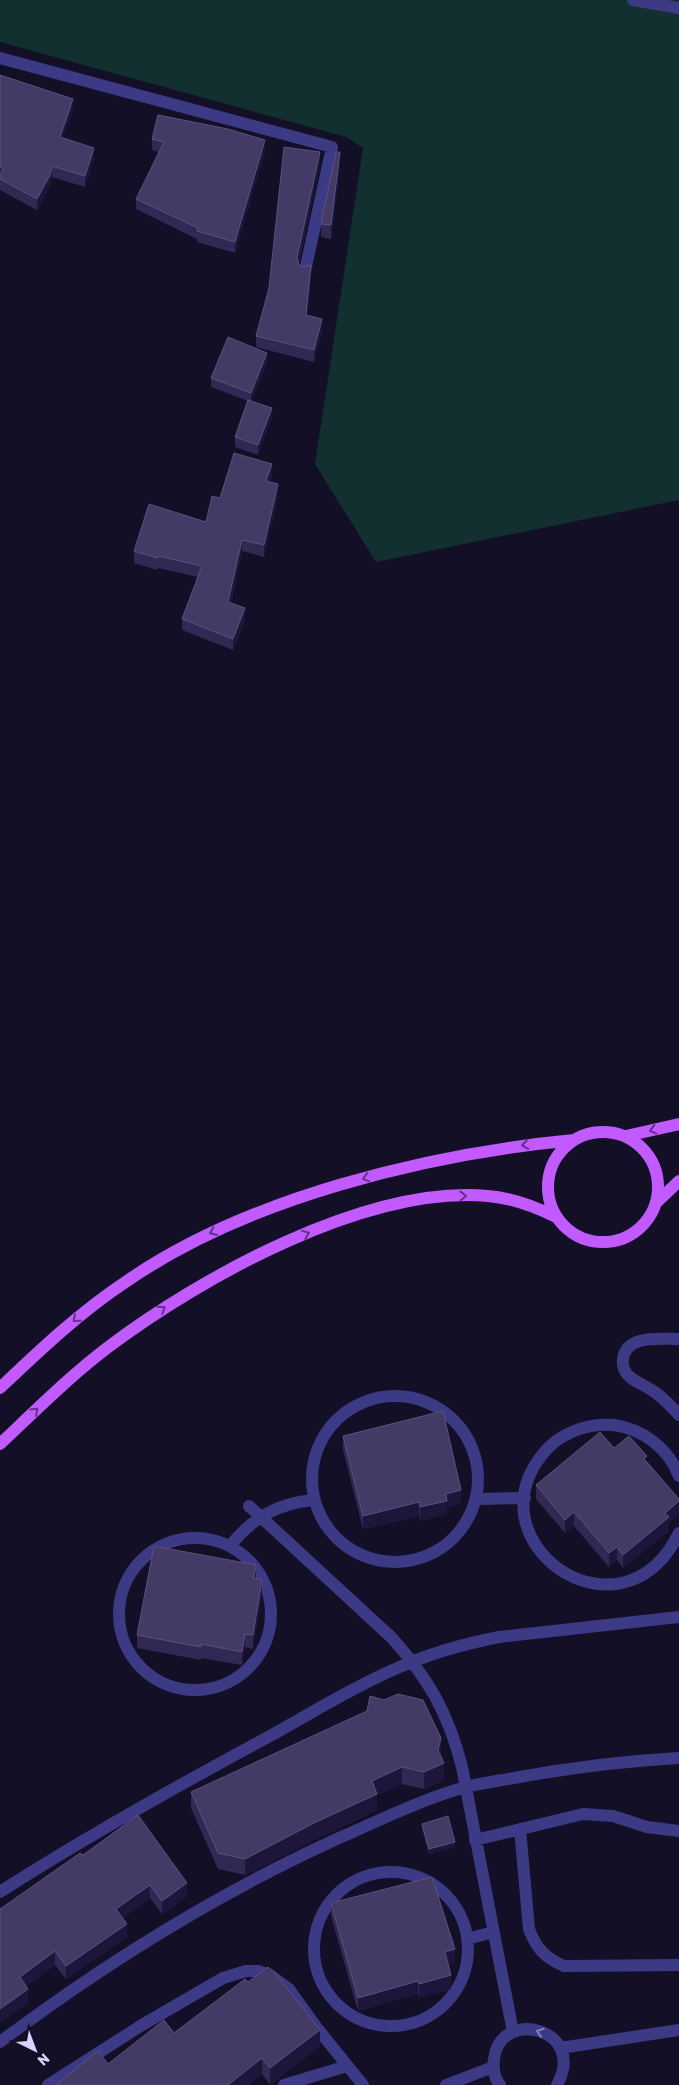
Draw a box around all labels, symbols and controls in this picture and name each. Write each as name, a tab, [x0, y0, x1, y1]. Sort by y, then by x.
one-way arrow	[648, 1124, 657, 1135]
one-way arrow	[521, 1139, 529, 1150]
one-way arrow	[362, 1172, 371, 1183]
one-way arrow	[459, 1191, 467, 1201]
one-way arrow	[209, 1226, 218, 1237]
one-way arrow	[301, 1229, 310, 1240]
one-way arrow	[156, 1306, 166, 1315]
one-way arrow	[73, 1313, 82, 1321]
one-way arrow	[30, 1408, 39, 1417]
north arrow	[10, 2025, 60, 2075]
one-way arrow	[536, 2028, 545, 2038]
text: N	[34, 2050, 53, 2069]

